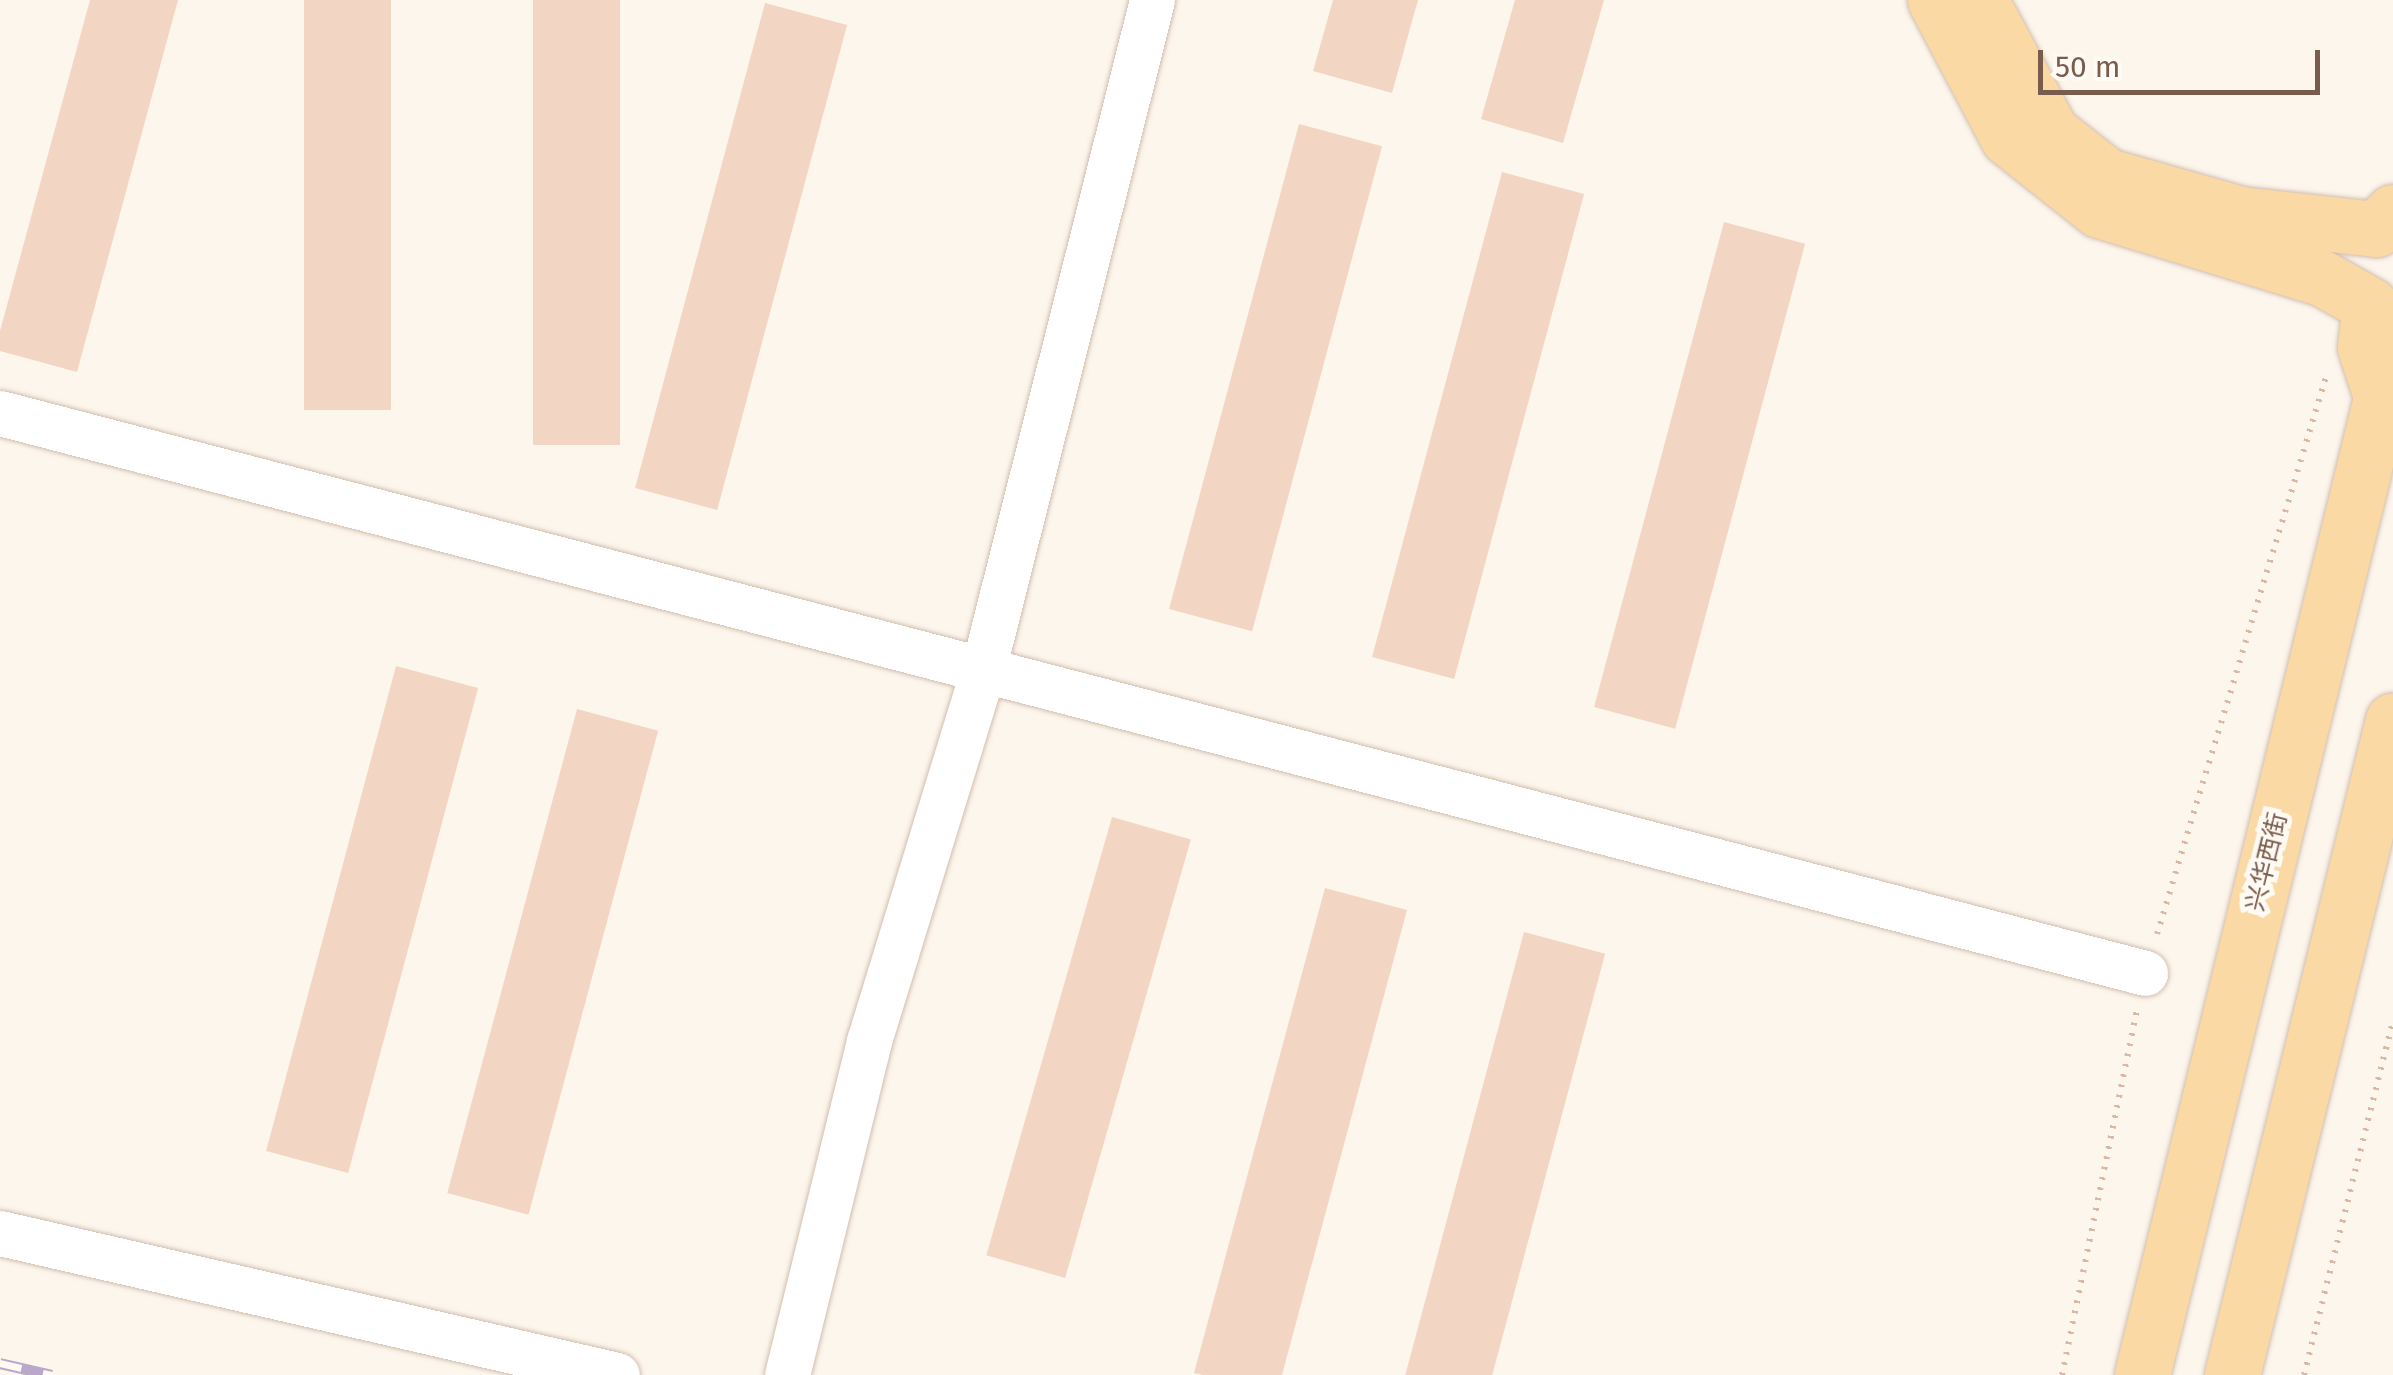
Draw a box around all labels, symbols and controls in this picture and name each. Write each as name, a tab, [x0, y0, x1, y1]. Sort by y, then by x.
scale bar	[2043, 30, 2326, 92]
text: 50 m	[2055, 49, 2120, 85]
street label: 兴华西街	[2240, 810, 2294, 914]

